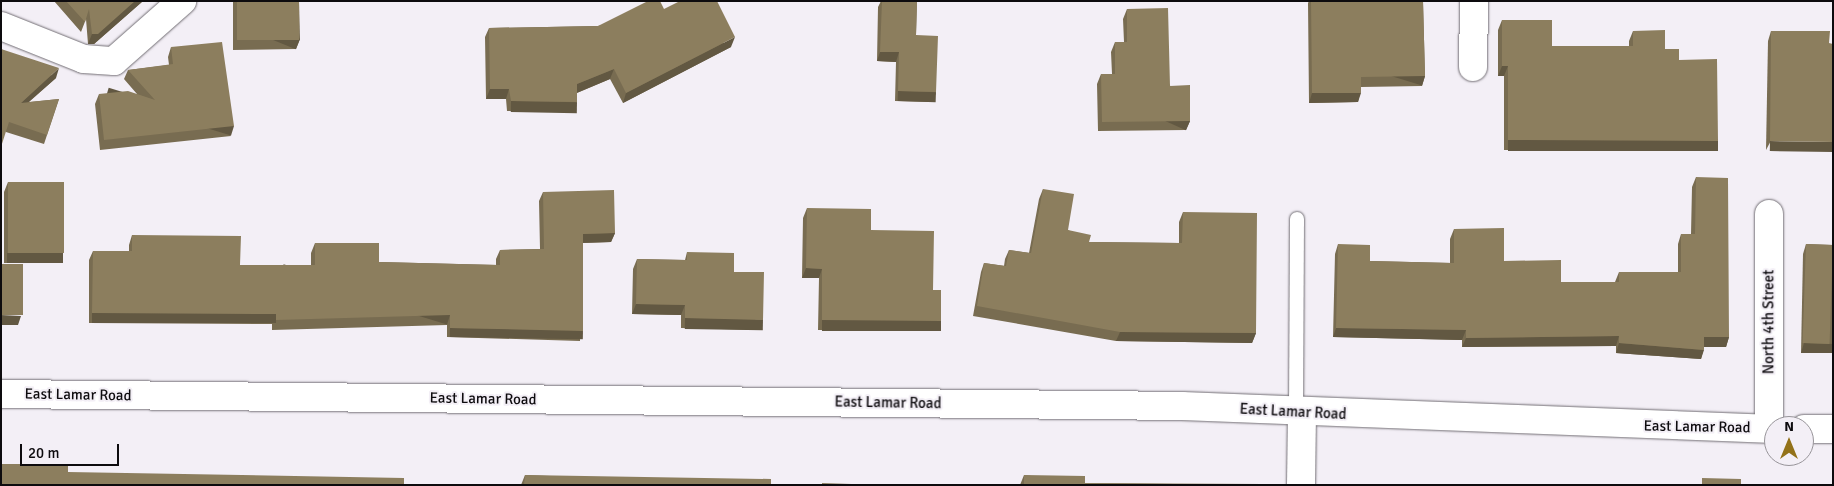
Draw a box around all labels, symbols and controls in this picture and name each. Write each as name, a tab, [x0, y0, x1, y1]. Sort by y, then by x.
street label: North 4th Street	[1760, 270, 1778, 374]
street label: East Lamar Road	[24, 385, 132, 405]
street label: East Lamar Road	[429, 389, 537, 409]
street label: East Lamar Road	[834, 393, 942, 413]
street label: East Lamar Road	[1239, 400, 1347, 424]
north arrow	[1764, 416, 1814, 466]
street label: East Lamar Road	[1643, 417, 1751, 437]
text: N	[1784, 418, 1794, 435]
scale bar	[22, 434, 121, 466]
text: 20 m	[28, 444, 59, 462]

